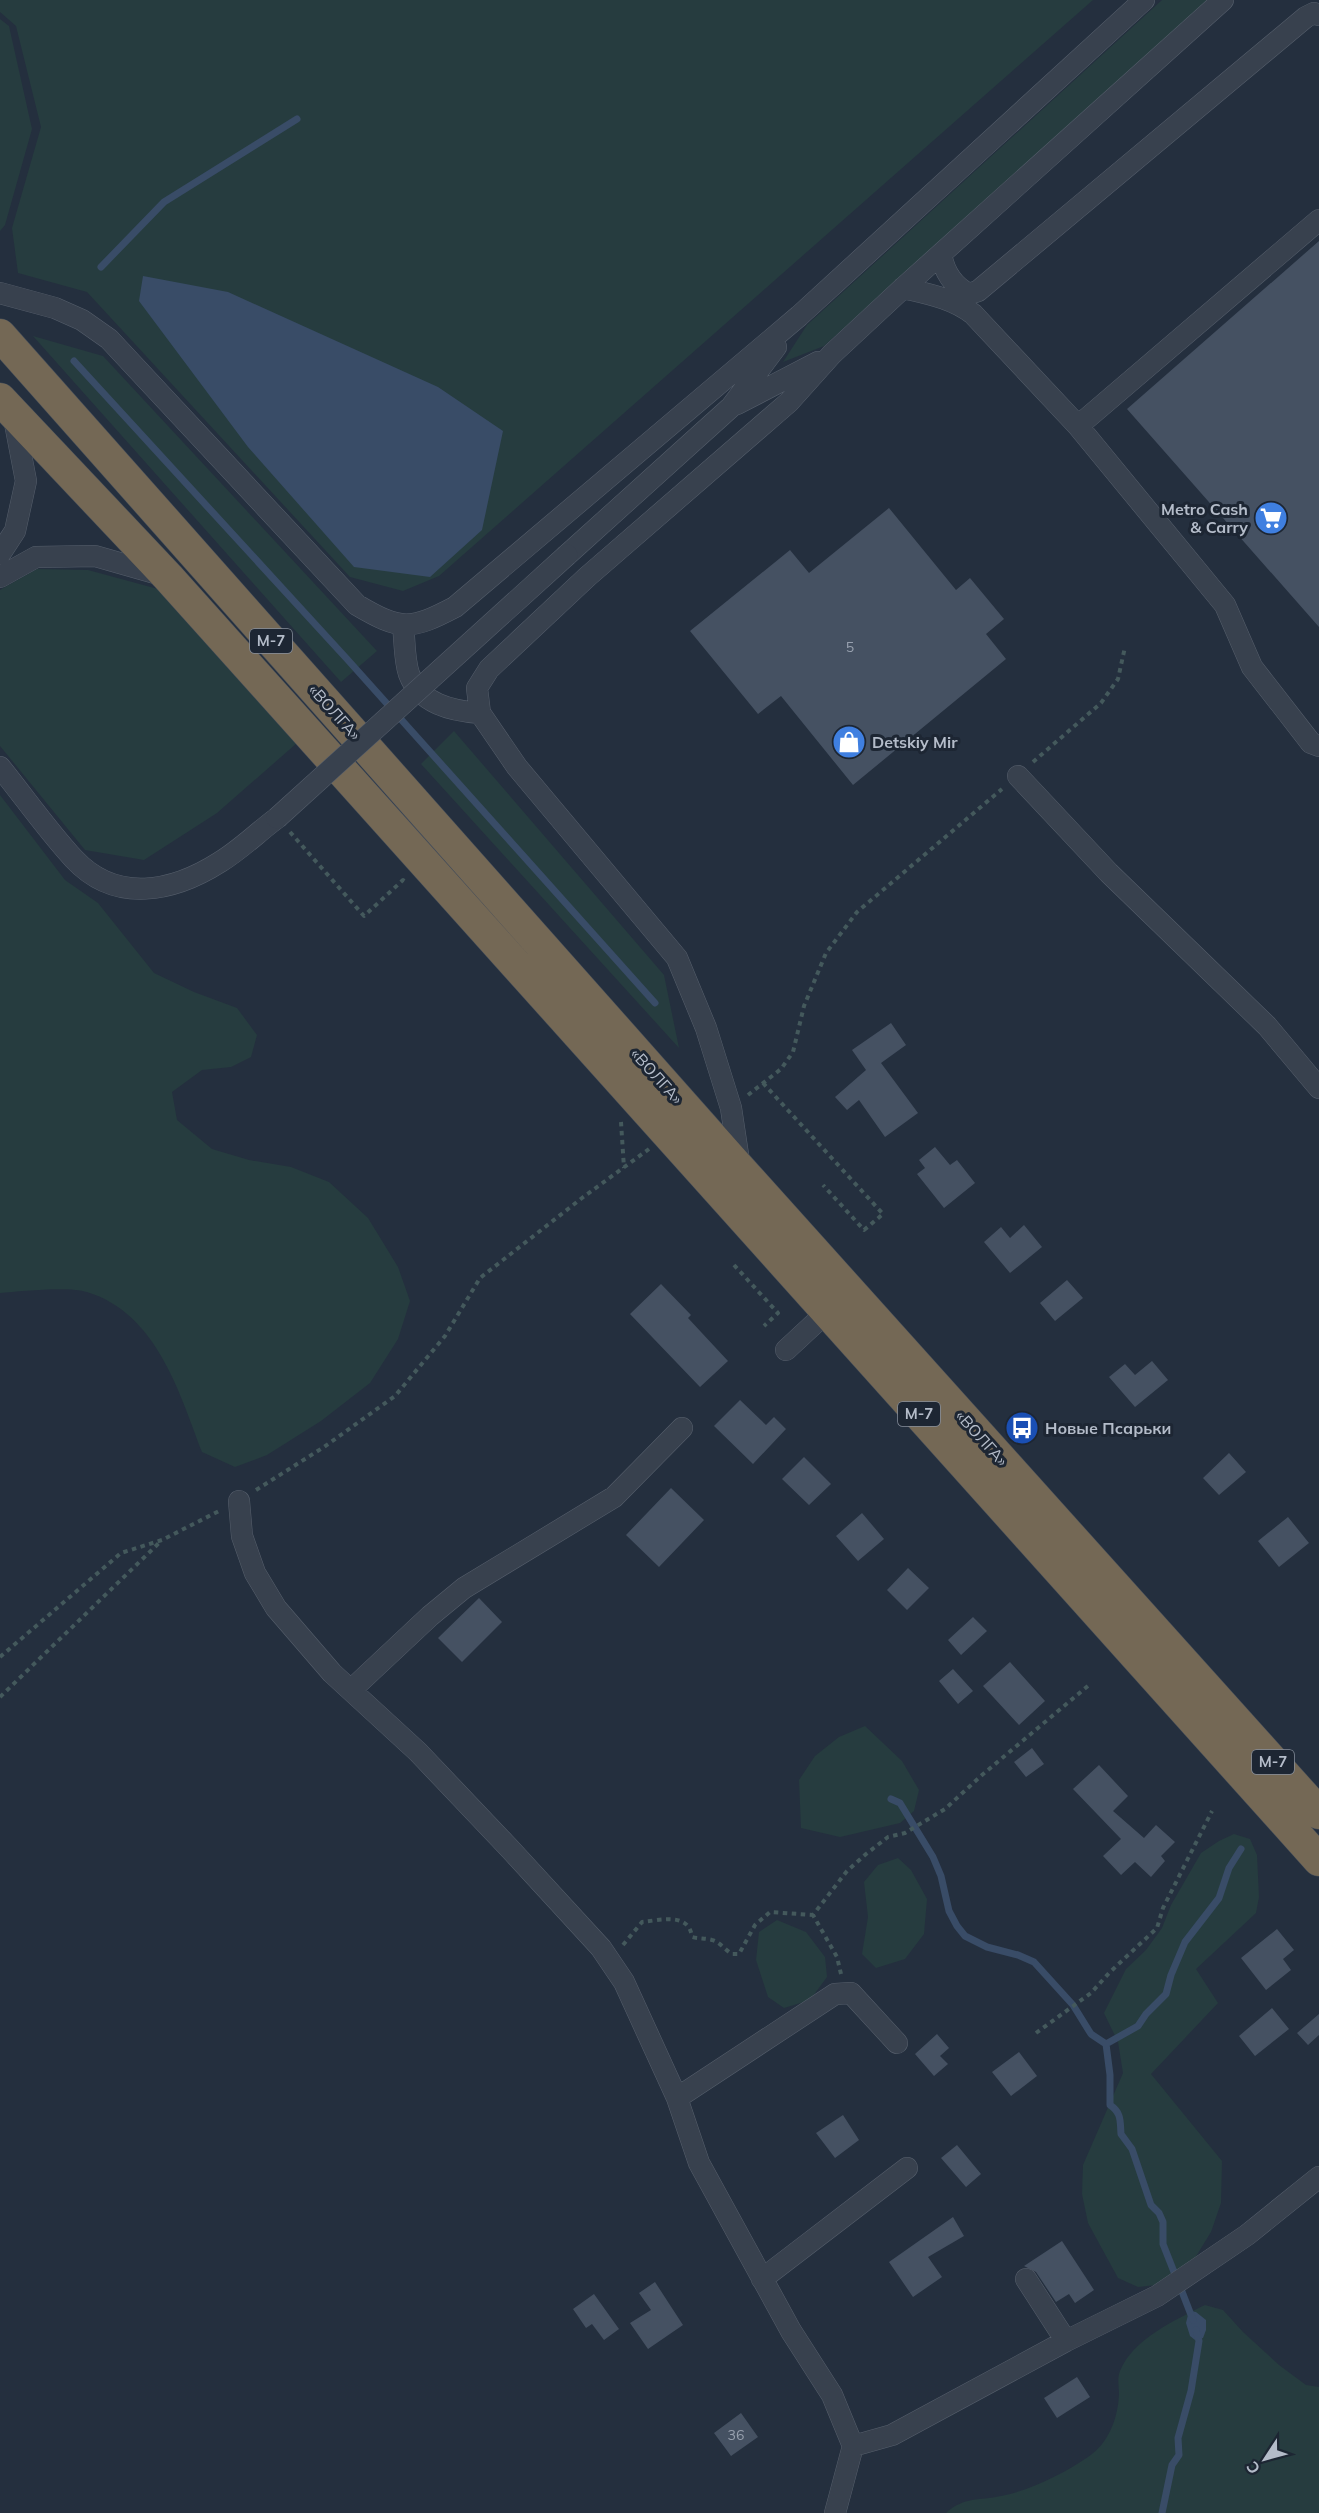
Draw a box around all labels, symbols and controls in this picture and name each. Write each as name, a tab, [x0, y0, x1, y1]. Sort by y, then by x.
place label: Metro Cash & Carry	[1161, 499, 1248, 537]
supermarket icon: Metro Cash & Carry	[1253, 500, 1289, 536]
road number: М-7	[250, 629, 292, 653]
house number: 5	[846, 638, 854, 656]
street label: «ВОЛГА»	[305, 680, 365, 744]
shop icon: Detskiy Mir	[831, 724, 867, 760]
place label: Detskiy Mir	[872, 732, 958, 752]
street label: «ВОЛГА»	[627, 1044, 687, 1108]
road number: М-7	[898, 1402, 940, 1426]
street label: «ВОЛГА»	[952, 1406, 1012, 1470]
bus stop icon: Новые Псарьки	[1004, 1410, 1040, 1446]
place label: Новые Псарьки	[1045, 1418, 1171, 1438]
road number: М-7	[1252, 1750, 1294, 1774]
house number: 36	[728, 2426, 744, 2444]
north arrow	[1235, 2429, 1295, 2489]
text: С	[1242, 2457, 1264, 2478]

